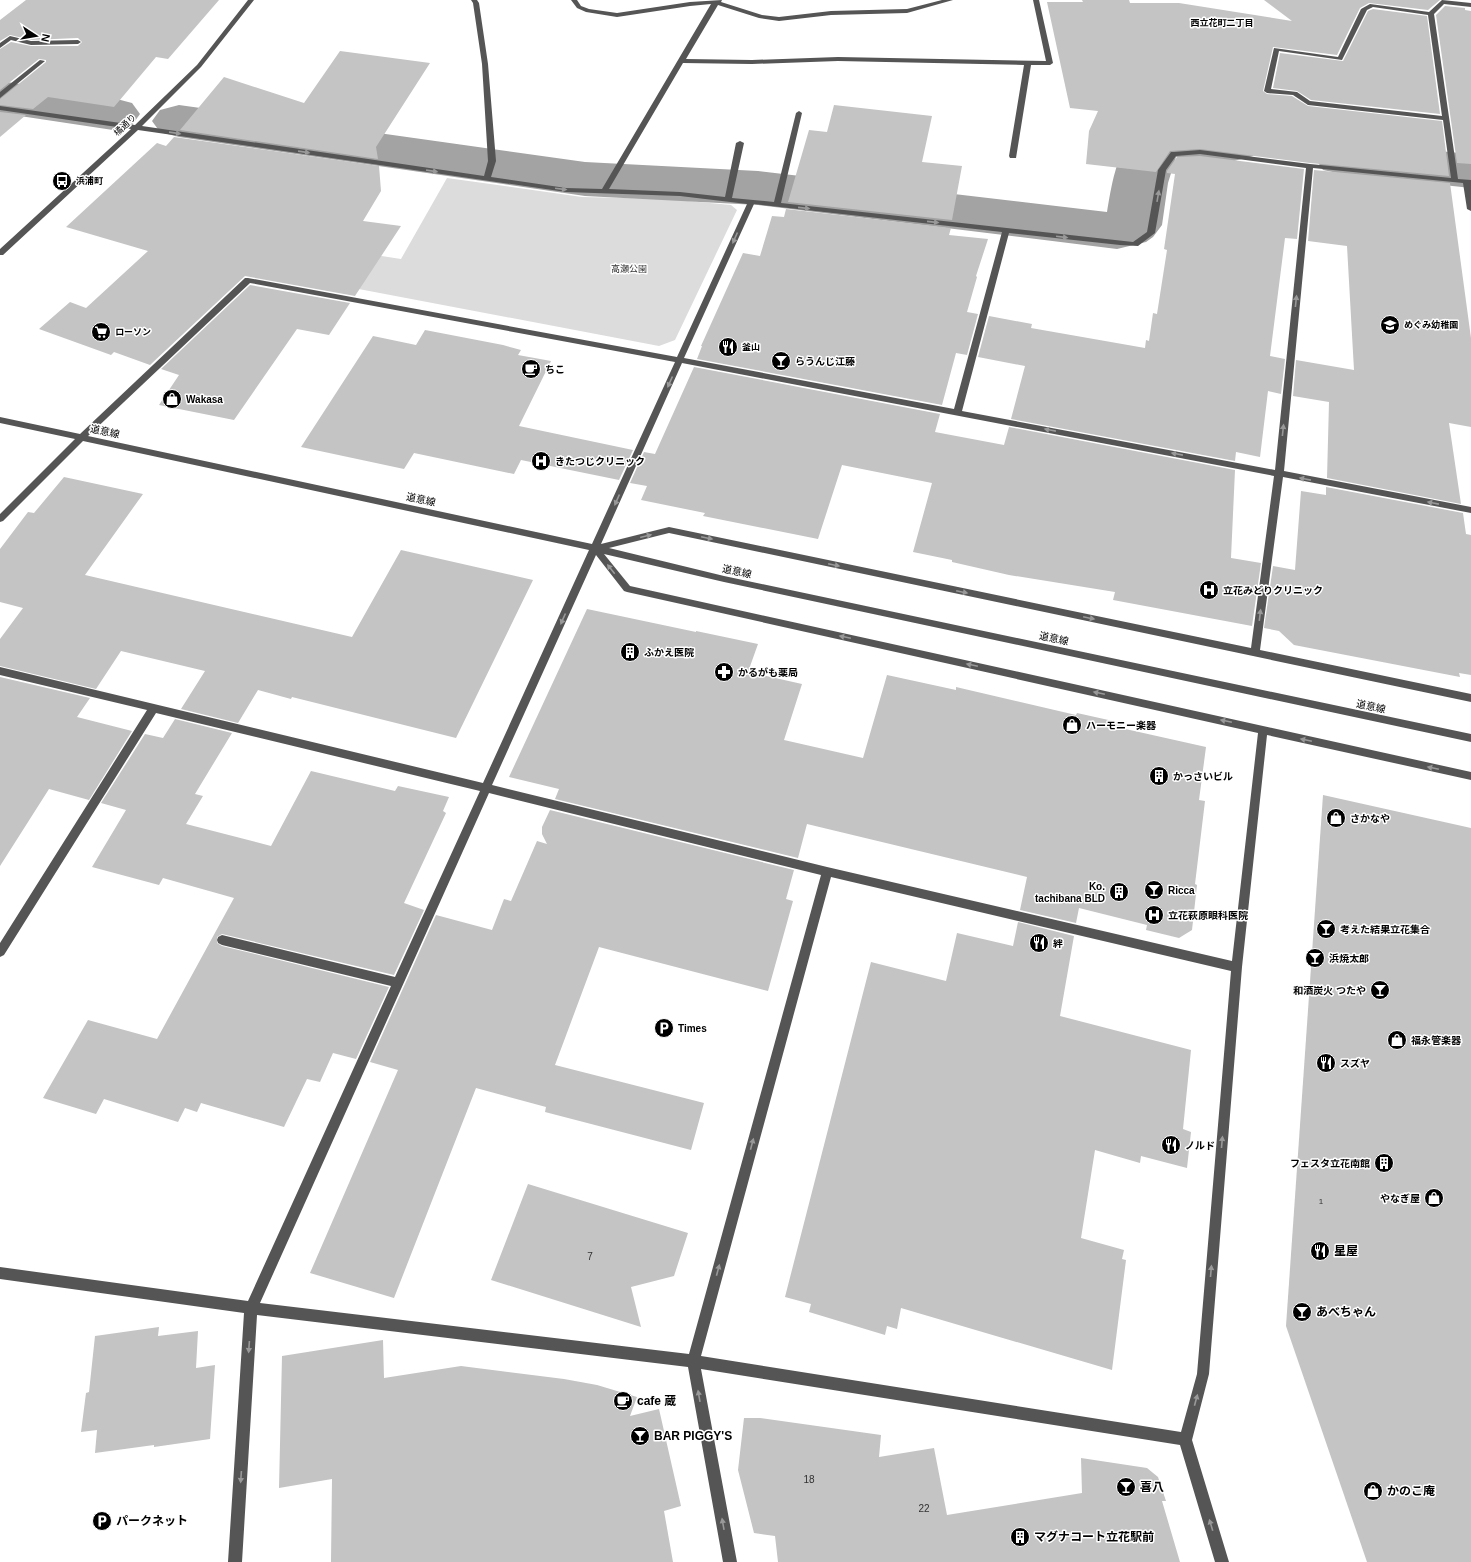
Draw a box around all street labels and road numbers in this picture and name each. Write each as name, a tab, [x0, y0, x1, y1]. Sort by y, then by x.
street label: 橘通り	[112, 112, 138, 138]
street label: 道意線	[89, 423, 121, 440]
street label: 道意線	[405, 491, 437, 508]
street label: 道意線	[721, 563, 753, 580]
street label: 道意線	[1038, 630, 1070, 647]
street label: 道意線	[1355, 698, 1387, 715]

